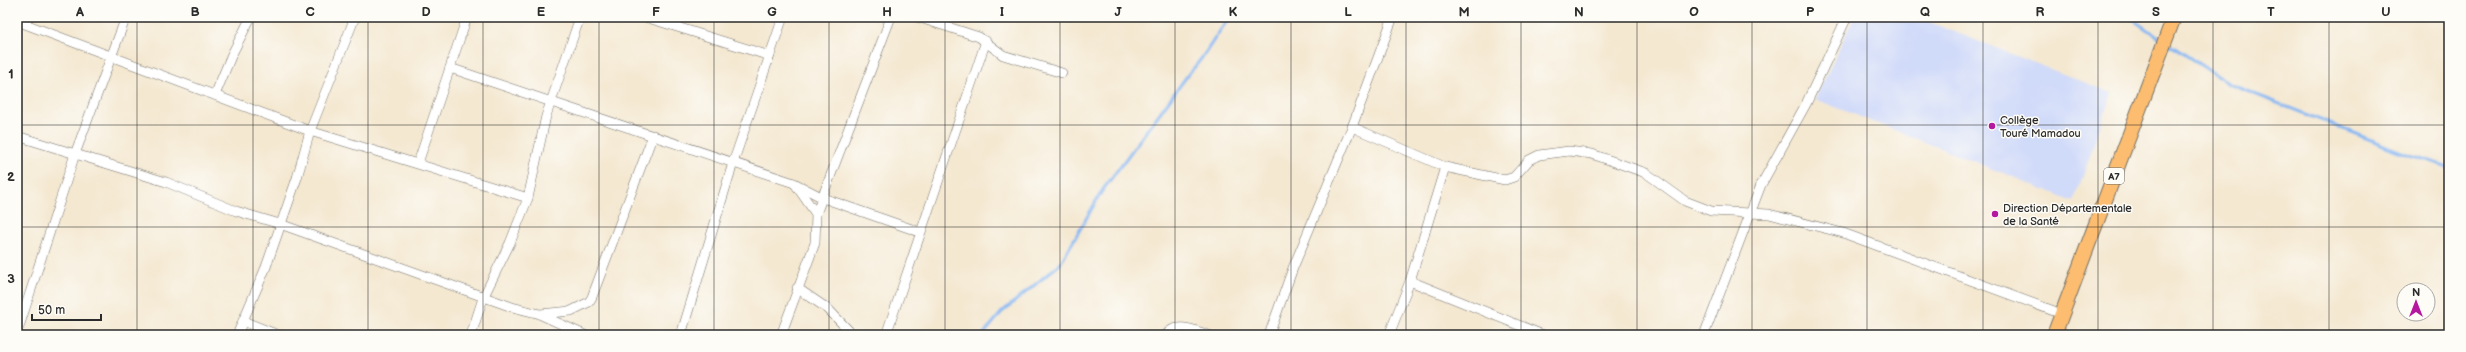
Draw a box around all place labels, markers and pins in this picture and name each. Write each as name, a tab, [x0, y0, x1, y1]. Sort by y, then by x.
place label: Collège Touré Mamadou	[2000, 114, 2081, 140]
marker: Collège Touré Mamadou	[1987, 121, 1997, 131]
place label: Direction Départementale de la Santé	[2003, 202, 2132, 228]
marker: Direction Départementale de la Santé	[1990, 209, 2000, 219]

